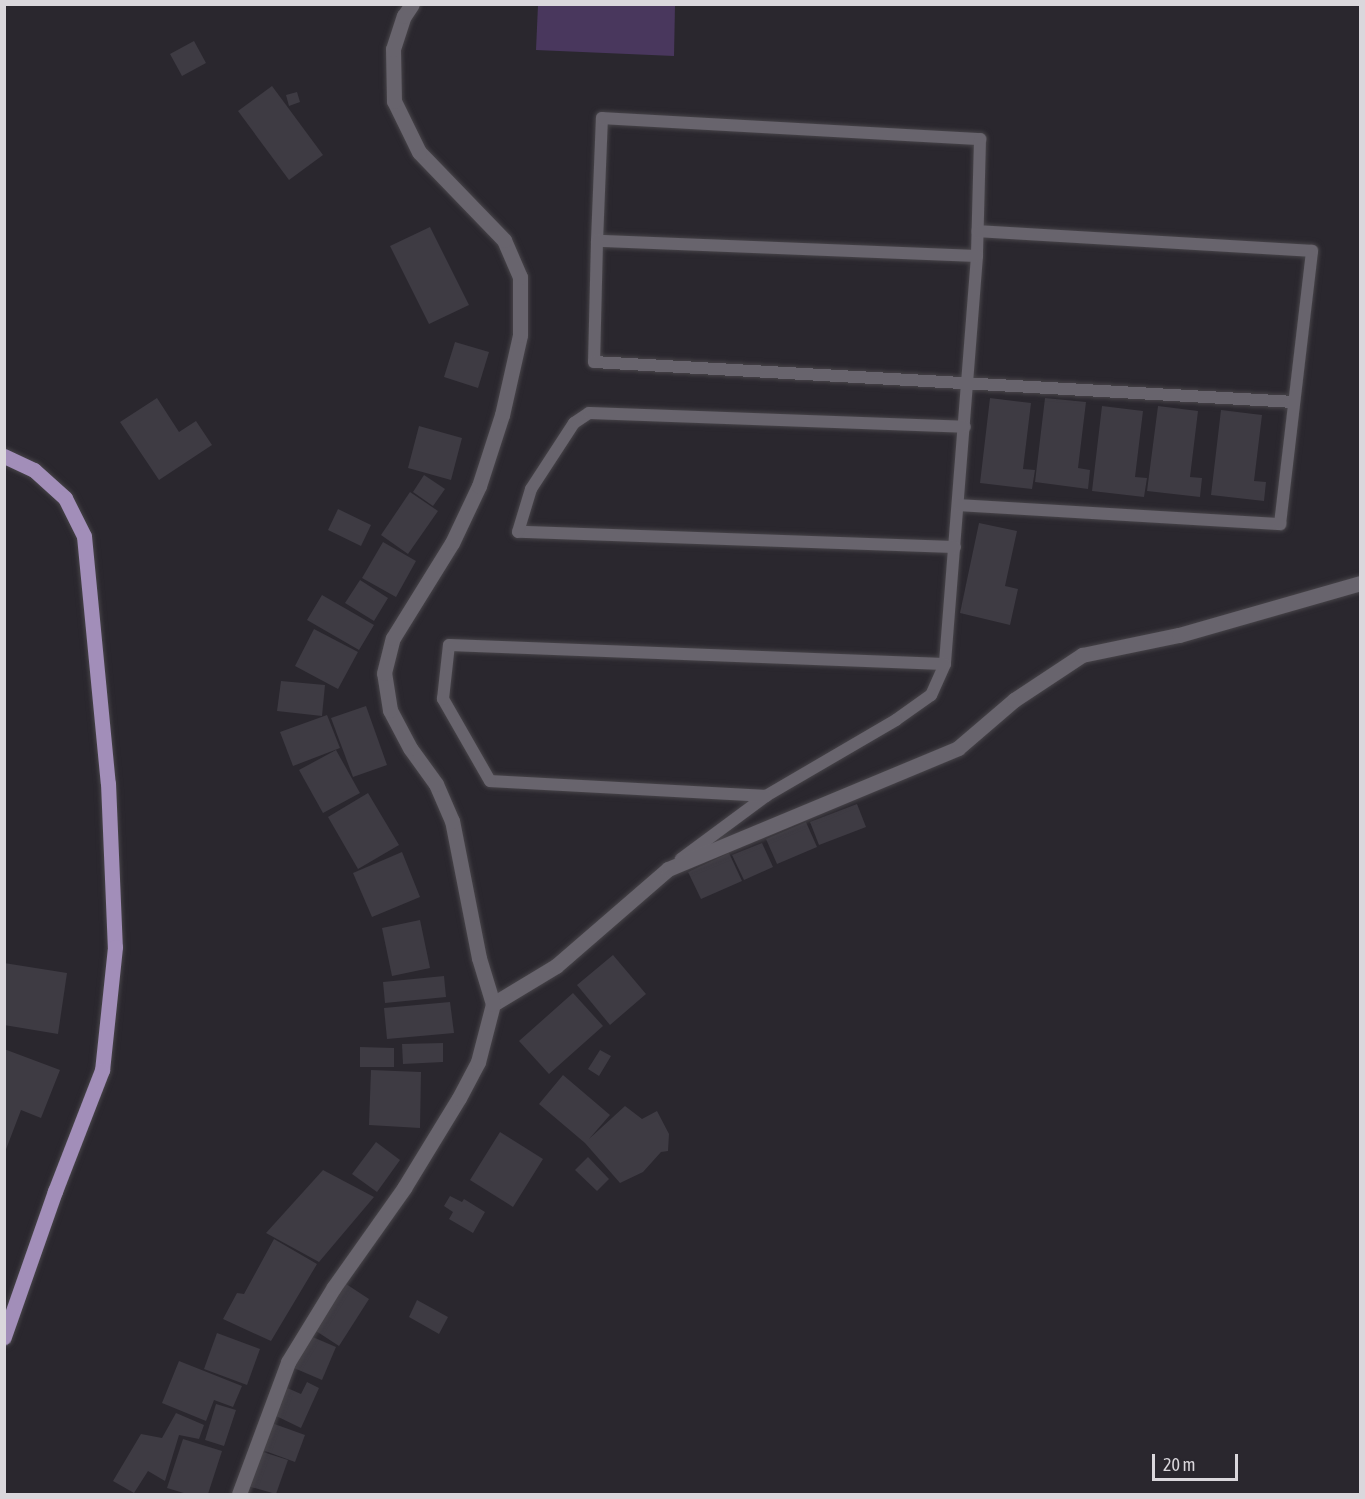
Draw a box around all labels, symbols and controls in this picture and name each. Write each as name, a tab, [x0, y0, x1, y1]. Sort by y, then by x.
scale bar	[1155, 1442, 1240, 1480]
text: 20 m	[1163, 1454, 1195, 1475]

